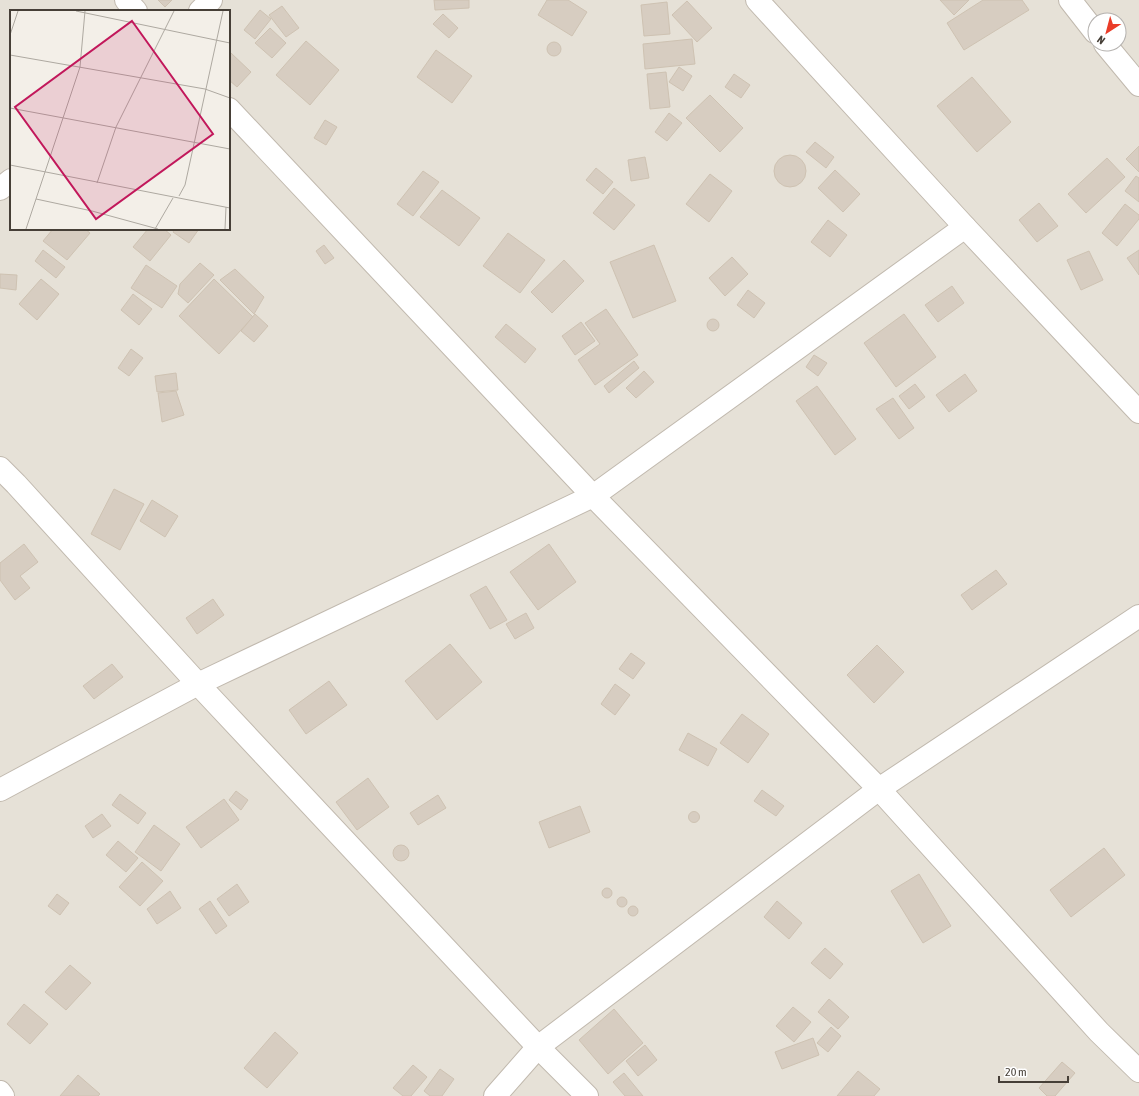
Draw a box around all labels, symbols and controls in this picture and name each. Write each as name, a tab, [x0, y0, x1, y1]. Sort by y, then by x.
inset map	[10, 10, 230, 230]
north arrow	[1087, 12, 1127, 52]
text: N	[1095, 33, 1107, 47]
scale bar	[999, 1058, 1068, 1084]
text: 20 m	[1005, 1065, 1027, 1079]

